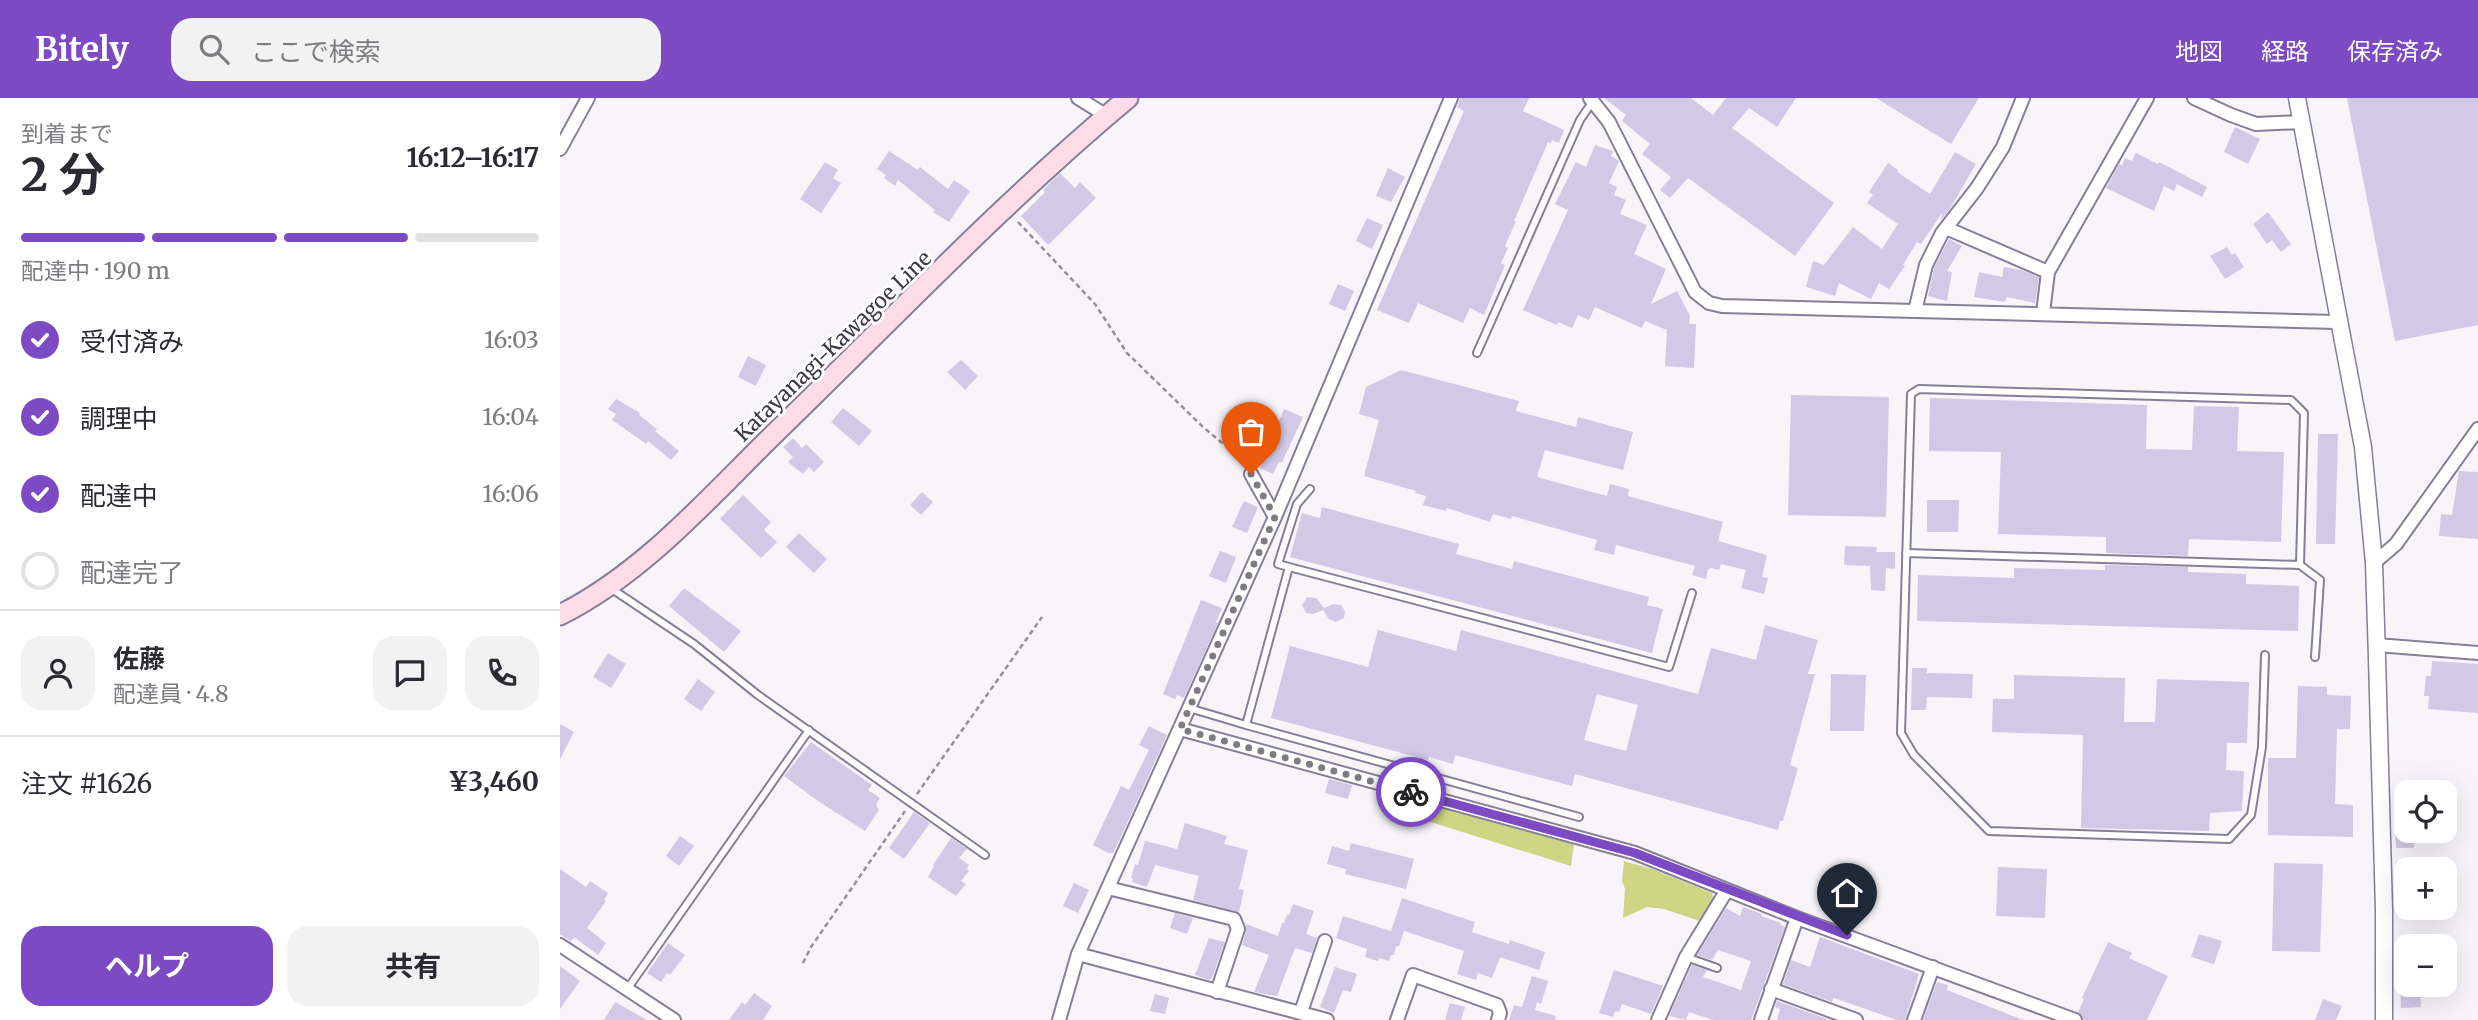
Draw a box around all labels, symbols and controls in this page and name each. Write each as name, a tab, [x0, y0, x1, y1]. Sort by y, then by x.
search box	[171, 18, 661, 81]
text: Bitely	[35, 29, 129, 70]
icon: search	[195, 30, 233, 68]
text: ここで検索	[251, 35, 381, 68]
text: 地図	[2175, 36, 2223, 67]
text: 経路	[2261, 36, 2309, 67]
text: 保存済み	[2347, 36, 2443, 67]
text: 到着まで	[21, 119, 113, 148]
text: 16:12–16:17	[406, 141, 539, 174]
text: 2 分	[21, 146, 105, 204]
street label: Katayanagi-Kawagoe Line	[729, 245, 937, 447]
text: 配達中 · 190 m	[21, 256, 170, 285]
icon: check	[21, 321, 59, 359]
text: 受付済み	[80, 325, 184, 358]
text: 16:03	[484, 325, 539, 354]
icon: check	[21, 398, 59, 436]
text: 調理中	[80, 402, 158, 435]
text: 16:04	[482, 402, 539, 431]
pin	[1221, 402, 1281, 474]
icon: bag	[1232, 413, 1270, 451]
icon: check	[21, 475, 59, 513]
text: 配達中	[80, 479, 158, 512]
text: 16:06	[482, 479, 539, 508]
text: 配達完了	[80, 556, 184, 589]
button: person	[21, 636, 95, 710]
button: chat	[373, 636, 447, 710]
button: phone	[465, 636, 539, 710]
text: 佐藤	[113, 642, 165, 675]
text: 配達員 · 4.8	[113, 679, 229, 708]
courier	[1376, 757, 1446, 827]
text: ¥3,460	[448, 765, 539, 798]
text: 注文 #1626	[21, 767, 152, 800]
icon: bike	[1392, 773, 1430, 811]
map controls	[2394, 780, 2457, 997]
button: locate	[2394, 780, 2457, 843]
button: +	[2394, 857, 2457, 920]
pin	[1817, 863, 1877, 935]
icon: home	[1828, 874, 1866, 912]
button: ヘルプ	[21, 926, 273, 1006]
button: 共有	[287, 926, 539, 1006]
button: −	[2394, 934, 2457, 997]

